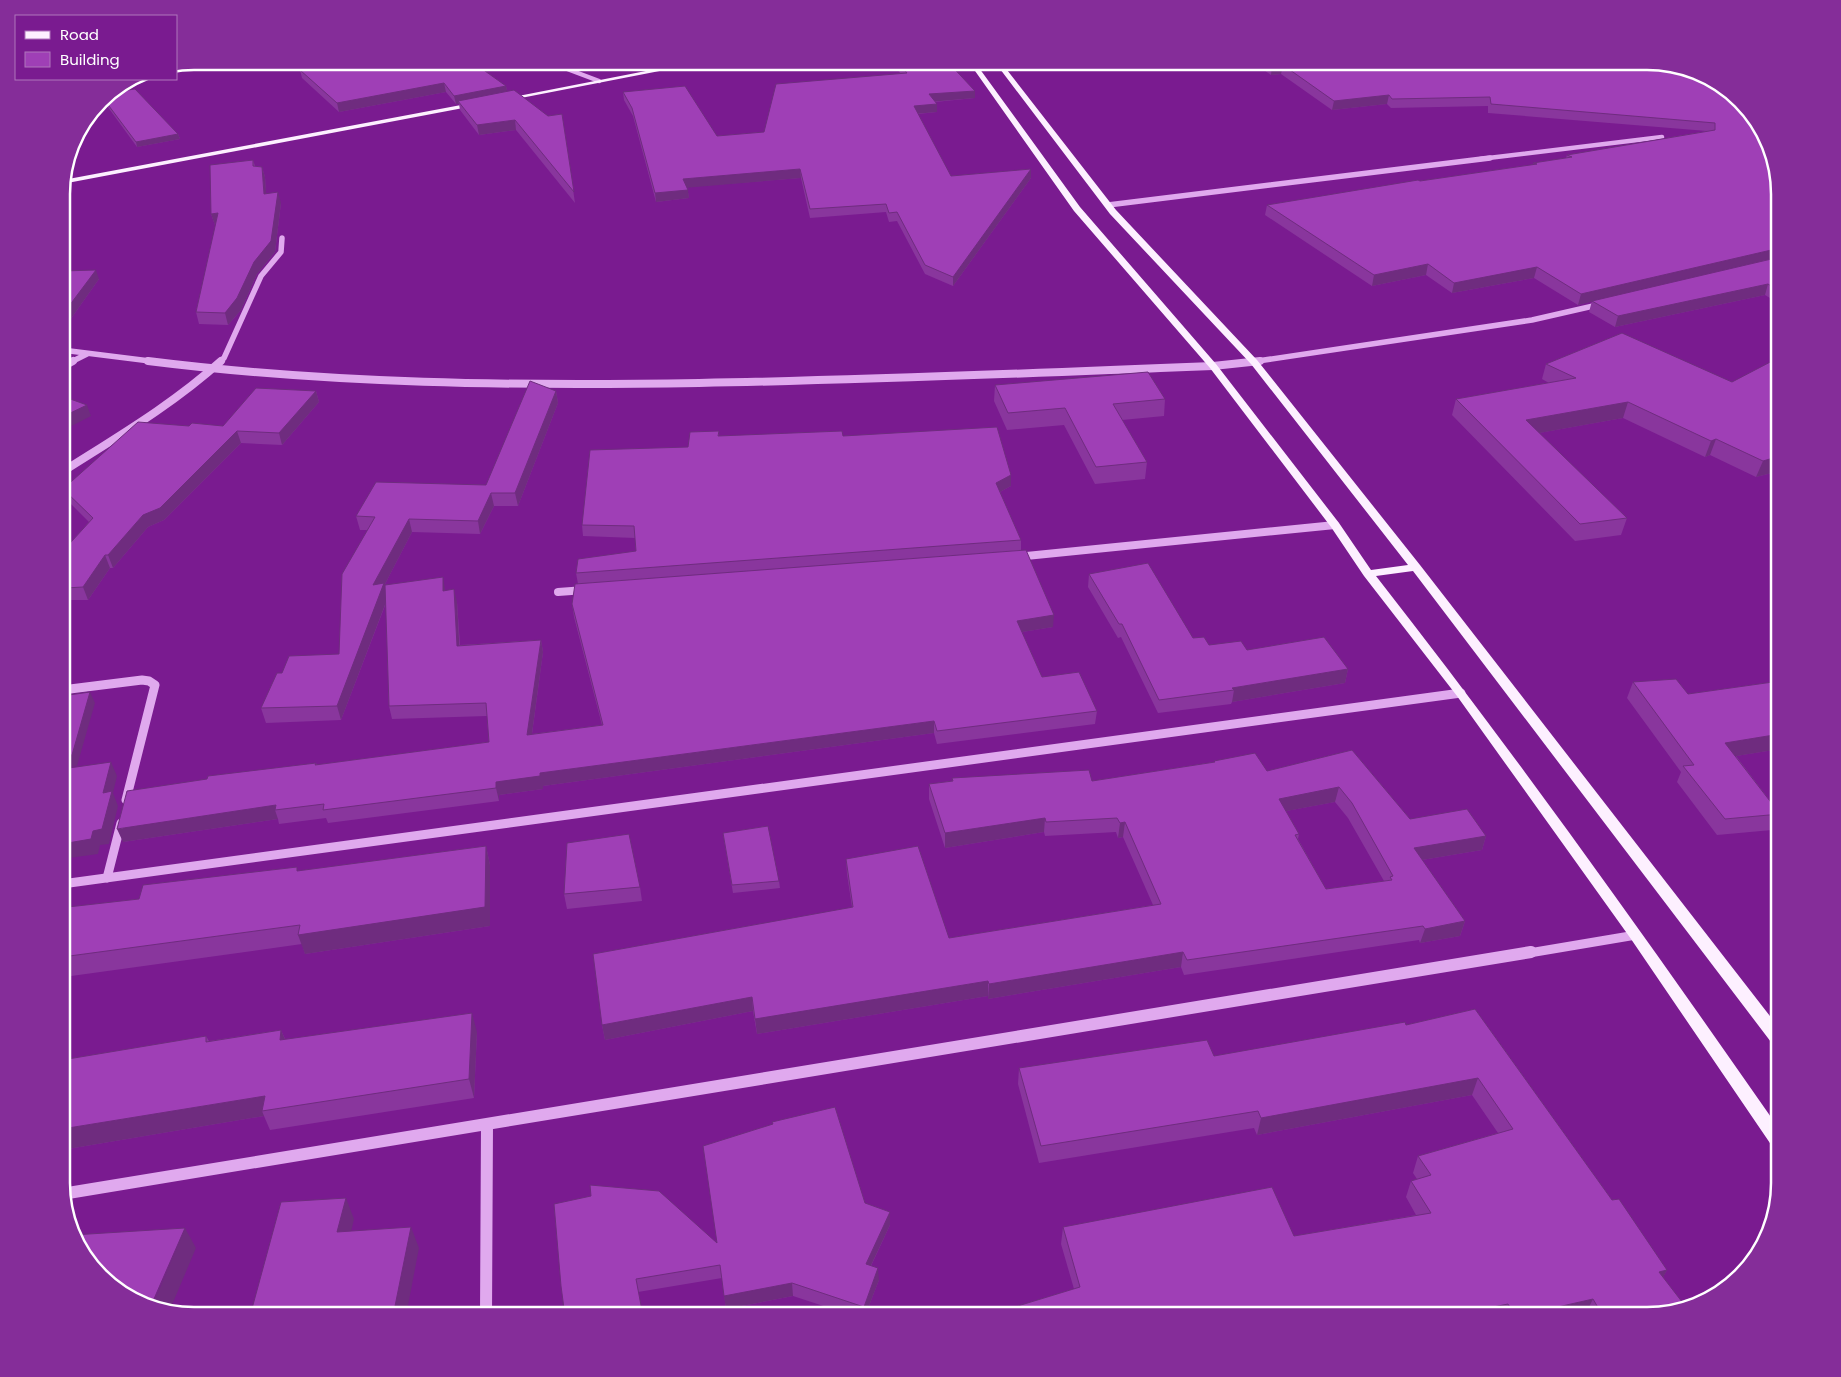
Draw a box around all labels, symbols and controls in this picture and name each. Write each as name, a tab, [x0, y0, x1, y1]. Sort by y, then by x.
legend	[15, 15, 178, 80]
text: Road	[60, 24, 99, 45]
text: Building	[60, 49, 120, 70]

